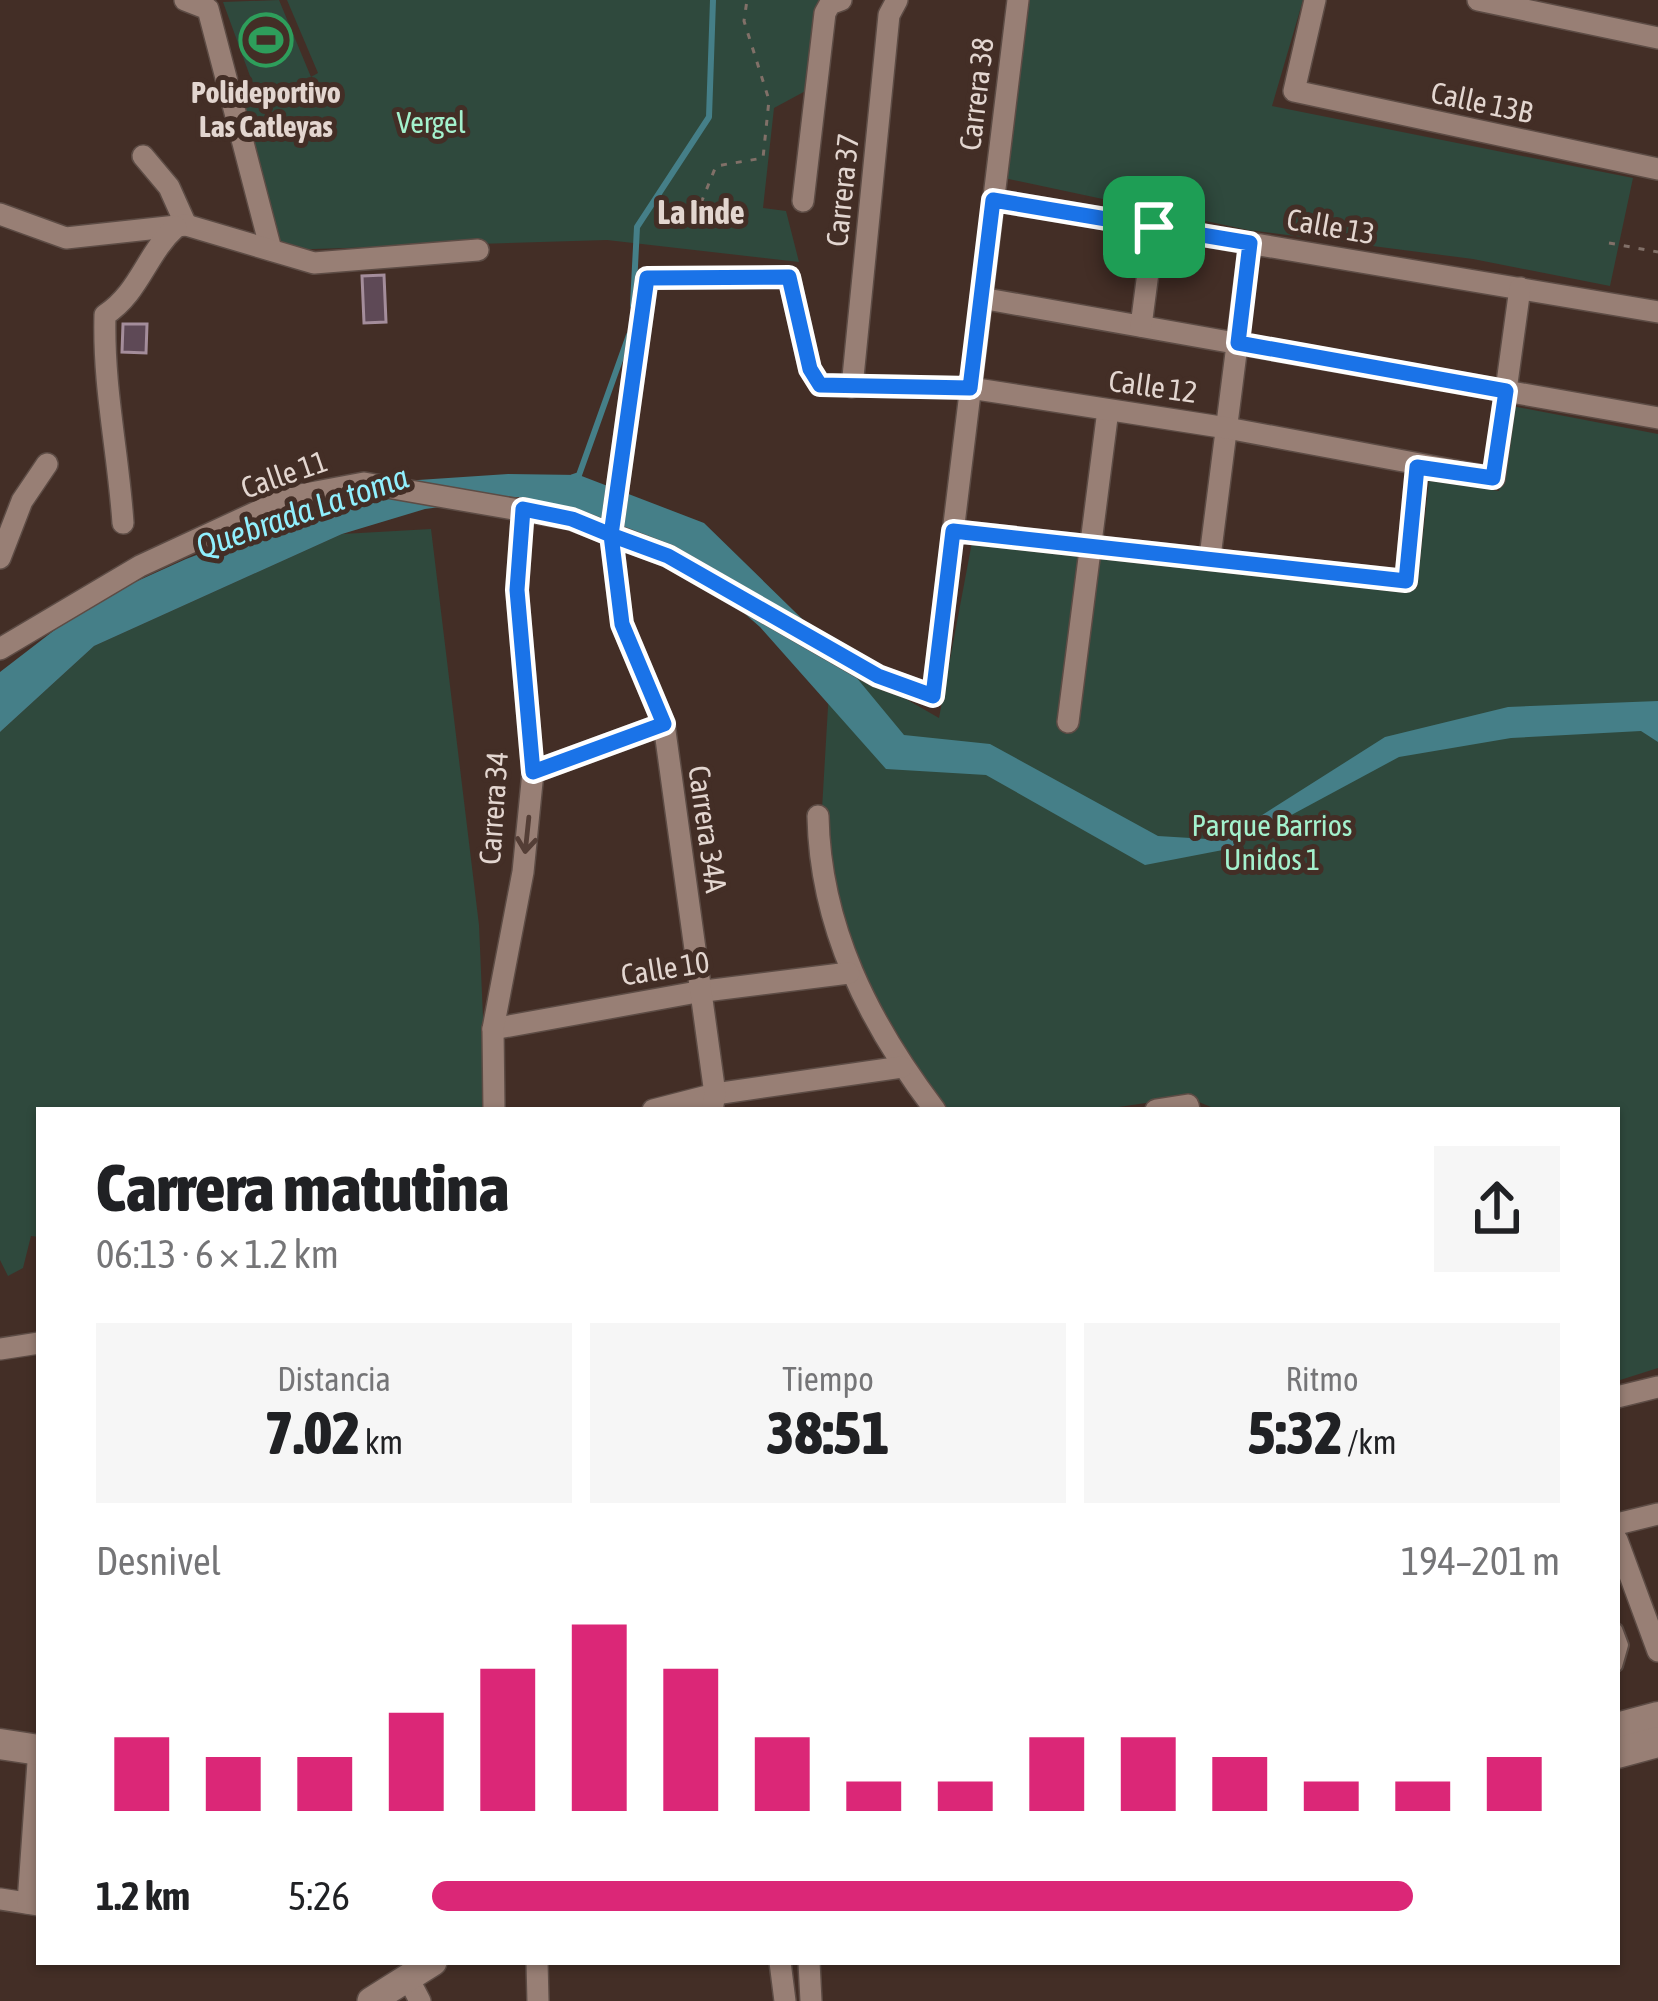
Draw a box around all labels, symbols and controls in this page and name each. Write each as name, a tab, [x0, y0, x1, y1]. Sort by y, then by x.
sports icon: Polideportivo Las Catleyas	[238, 12, 294, 68]
street label: Carrera 38	[952, 36, 1000, 152]
place label: Polideportivo Las Catleyas	[191, 75, 341, 143]
street label: Calle 13B	[1428, 75, 1536, 129]
park label: Vergel	[396, 105, 466, 139]
street label: Carrera 37	[819, 132, 865, 248]
pin	[1103, 176, 1205, 278]
district label: La Inde	[657, 193, 745, 231]
icon: arrive	[1121, 194, 1187, 260]
street label: Calle 13	[1284, 202, 1378, 250]
street label: Calle 12	[1107, 363, 1199, 409]
street label: Calle 11	[236, 443, 332, 505]
water label: Quebrada La toma	[191, 457, 413, 565]
street label: Carrera 34	[472, 750, 514, 866]
street label: Carrera 34A	[682, 763, 734, 895]
park label: Parque Barrios Unidos 1	[1192, 808, 1352, 876]
one-way arrow	[515, 814, 537, 853]
street label: Calle 10	[618, 944, 712, 992]
button: share	[1434, 1146, 1560, 1272]
text: Carrera matutina	[96, 1149, 509, 1225]
text: 06:13 · 6 × 1.2 km	[96, 1232, 339, 1276]
text: Distancia	[277, 1360, 391, 1398]
text: Tiempo	[782, 1360, 874, 1398]
text: Ritmo	[1286, 1360, 1358, 1398]
text: 7.02	[265, 1398, 360, 1467]
text: 38:51	[766, 1398, 890, 1467]
text: 5:32	[1247, 1398, 1343, 1467]
text: km	[360, 1423, 403, 1461]
text: /km	[1343, 1423, 1397, 1461]
text: Desnivel	[96, 1539, 221, 1583]
text: 194–201 m	[1401, 1539, 1560, 1583]
text: 1.2 km	[96, 1874, 190, 1918]
text: 5:26	[288, 1874, 350, 1918]

